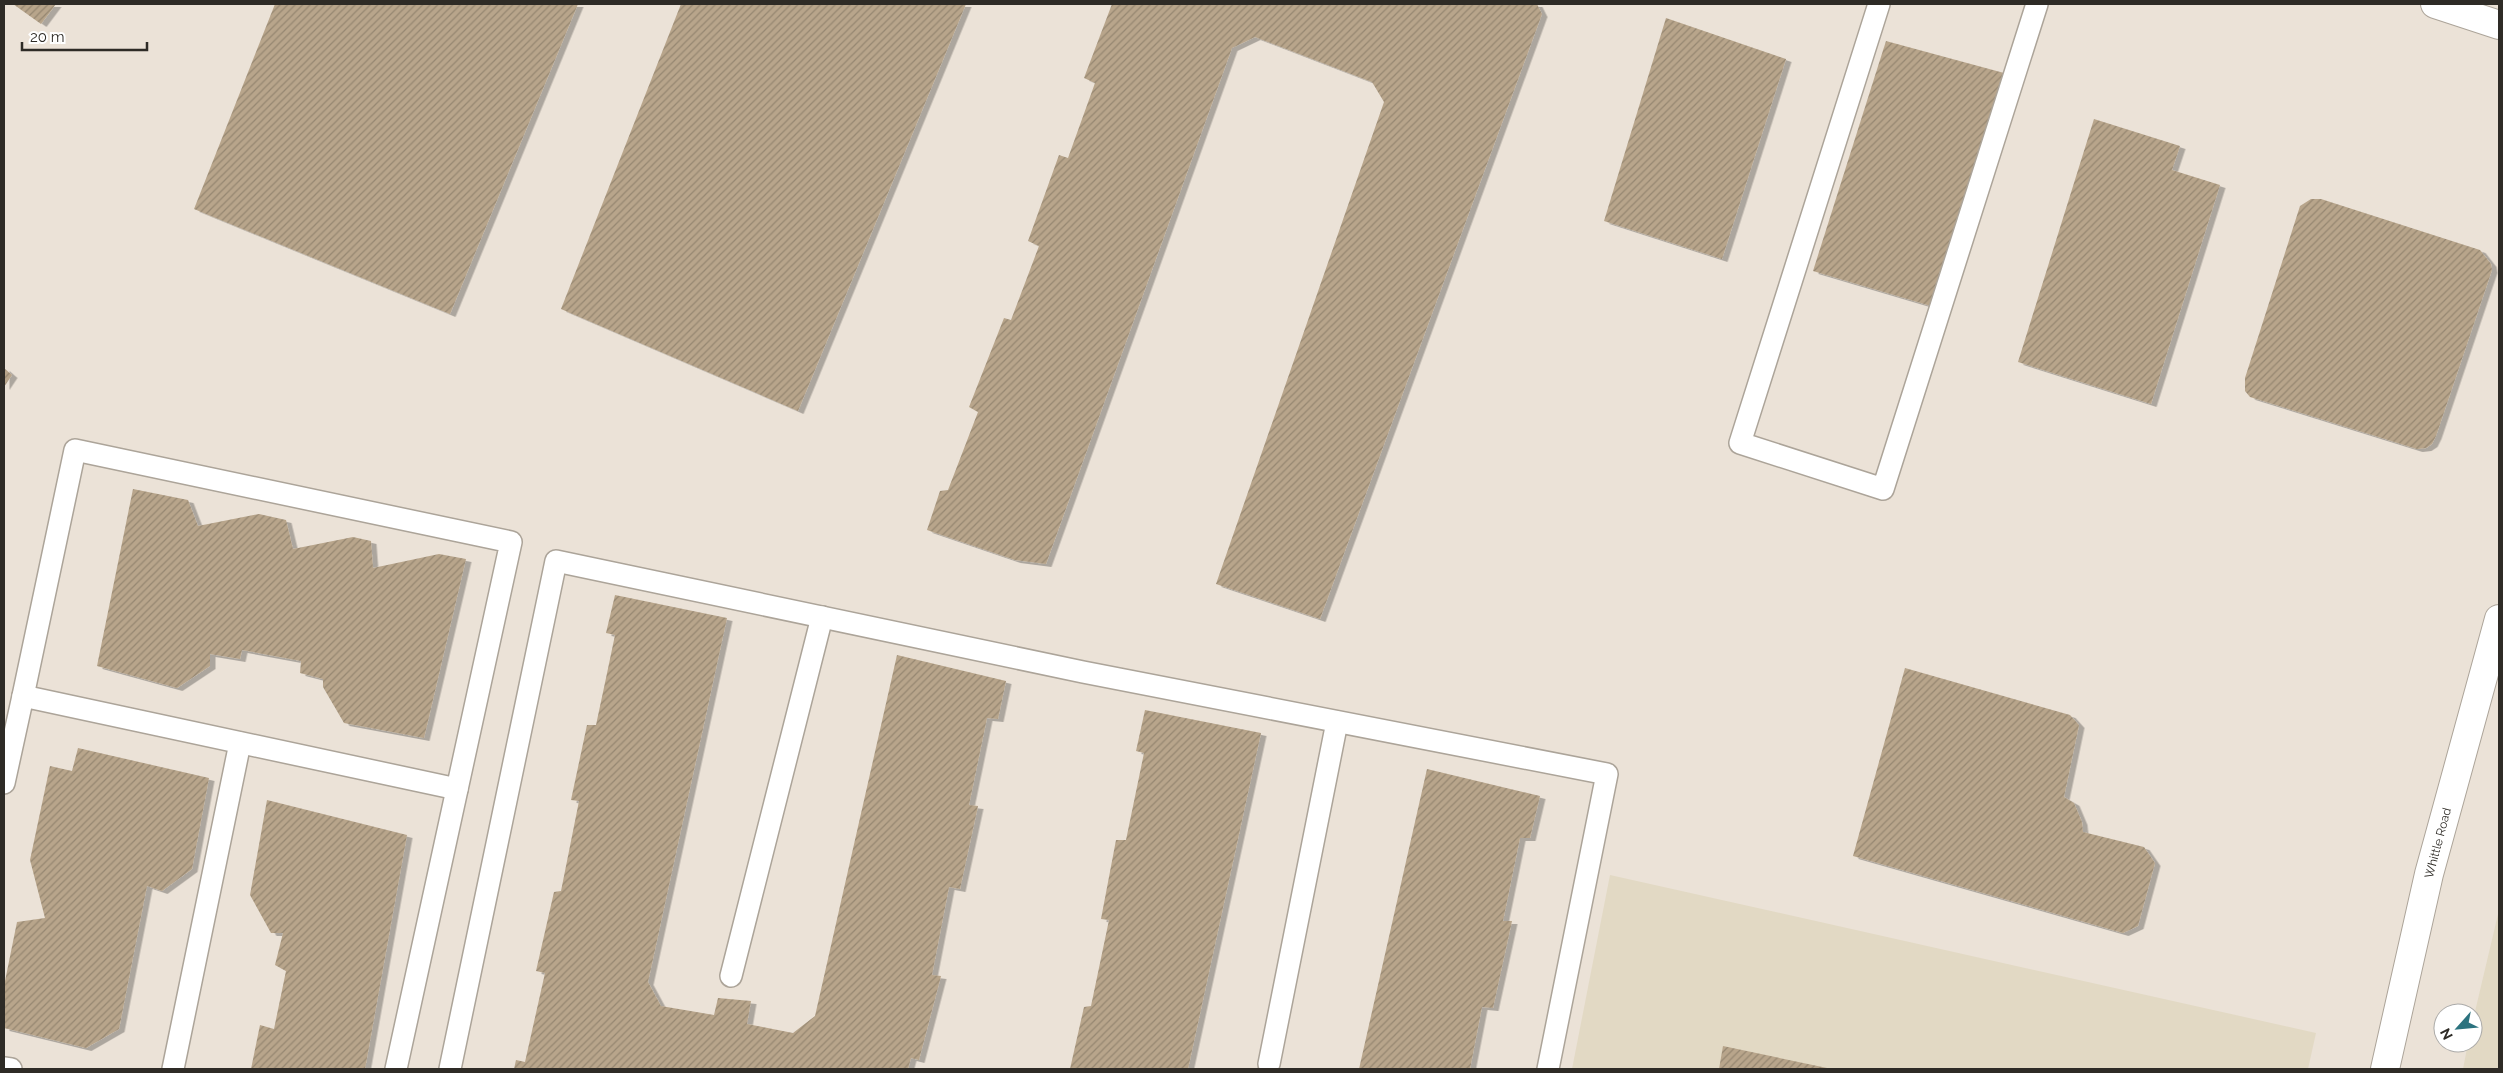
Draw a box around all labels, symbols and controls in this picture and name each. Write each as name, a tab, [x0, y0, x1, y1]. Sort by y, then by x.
scale bar	[22, 20, 148, 52]
text: 20 m	[30, 28, 65, 46]
street label: Whittle Road	[2422, 806, 2454, 880]
north arrow	[2433, 1003, 2483, 1053]
text: N	[2437, 1026, 2456, 1042]

